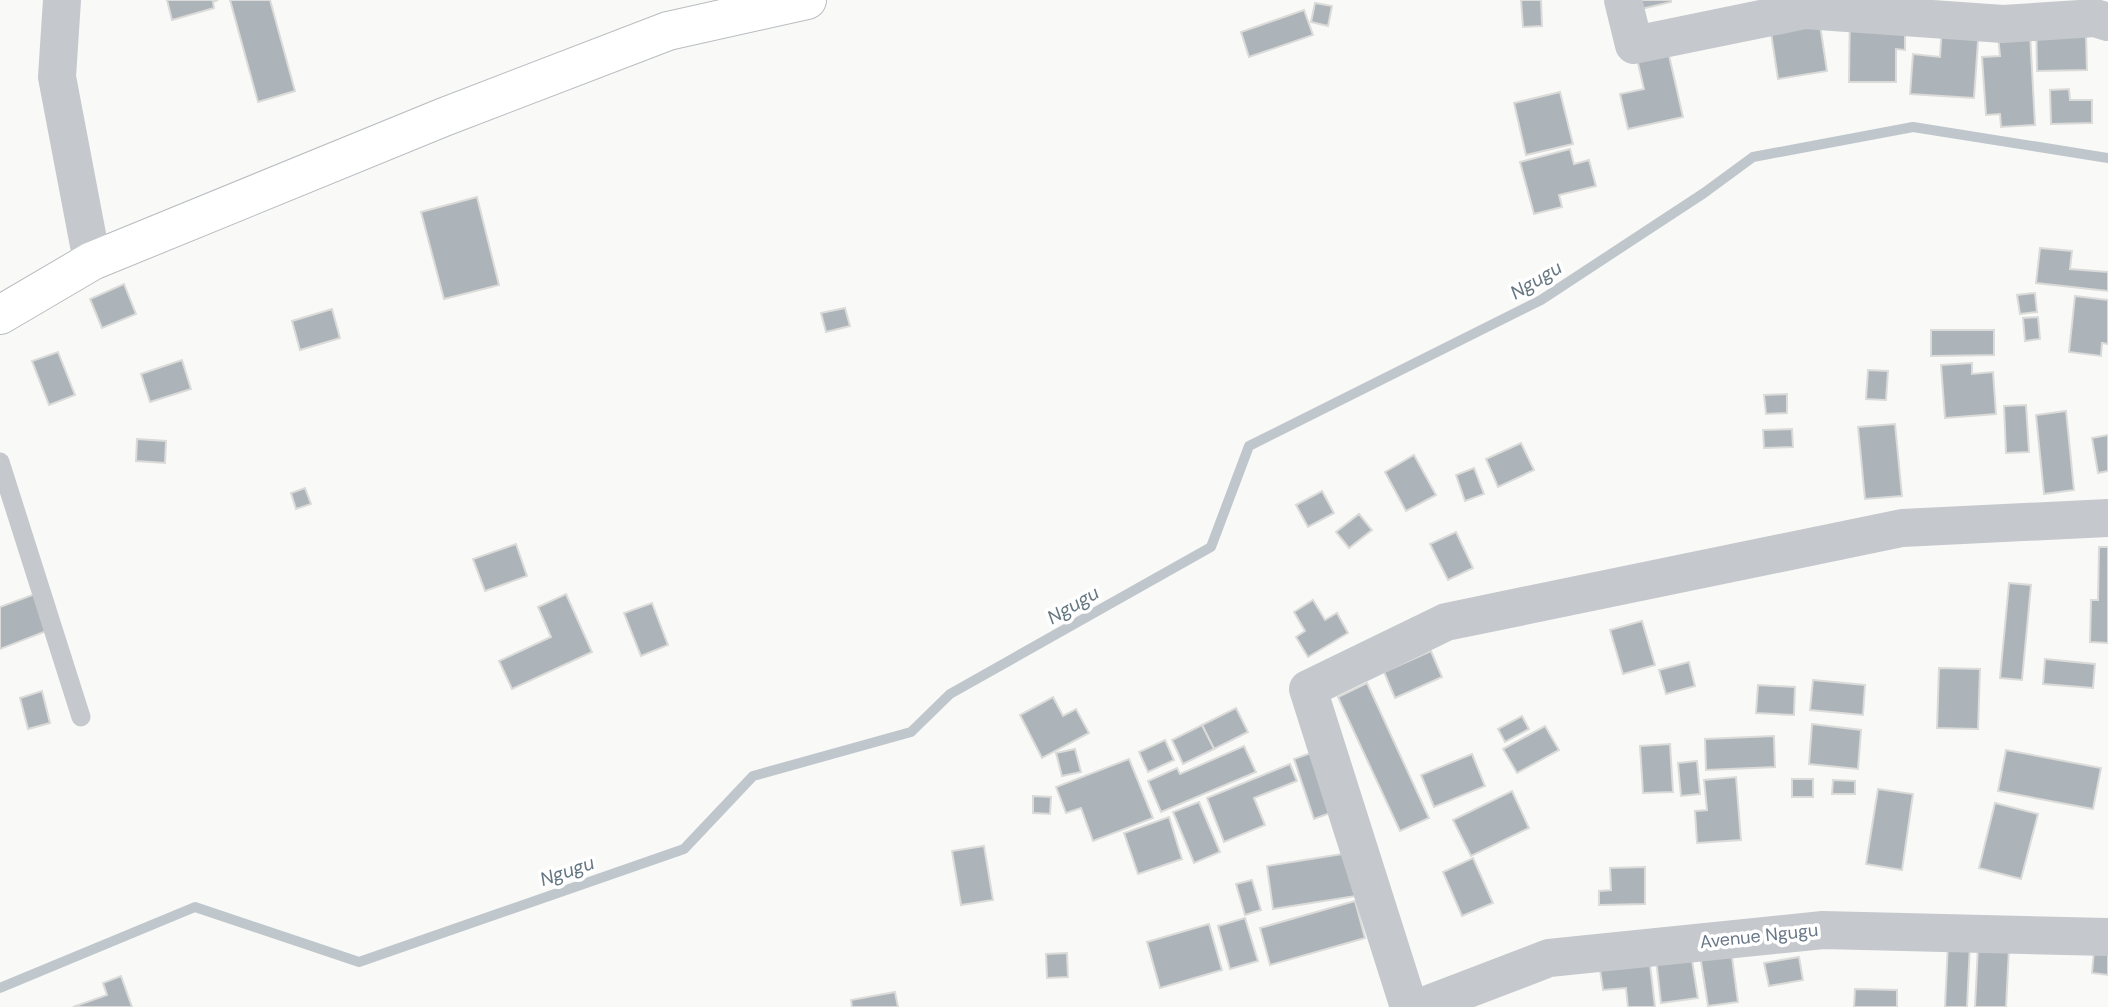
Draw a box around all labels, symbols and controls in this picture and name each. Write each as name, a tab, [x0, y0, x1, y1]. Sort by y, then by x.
water label: Ngugu	[1506, 255, 1567, 305]
water label: Ngugu	[1042, 580, 1104, 630]
water label: Ngugu	[536, 850, 598, 892]
street label: Avenue Ngugu	[1699, 918, 1819, 954]

